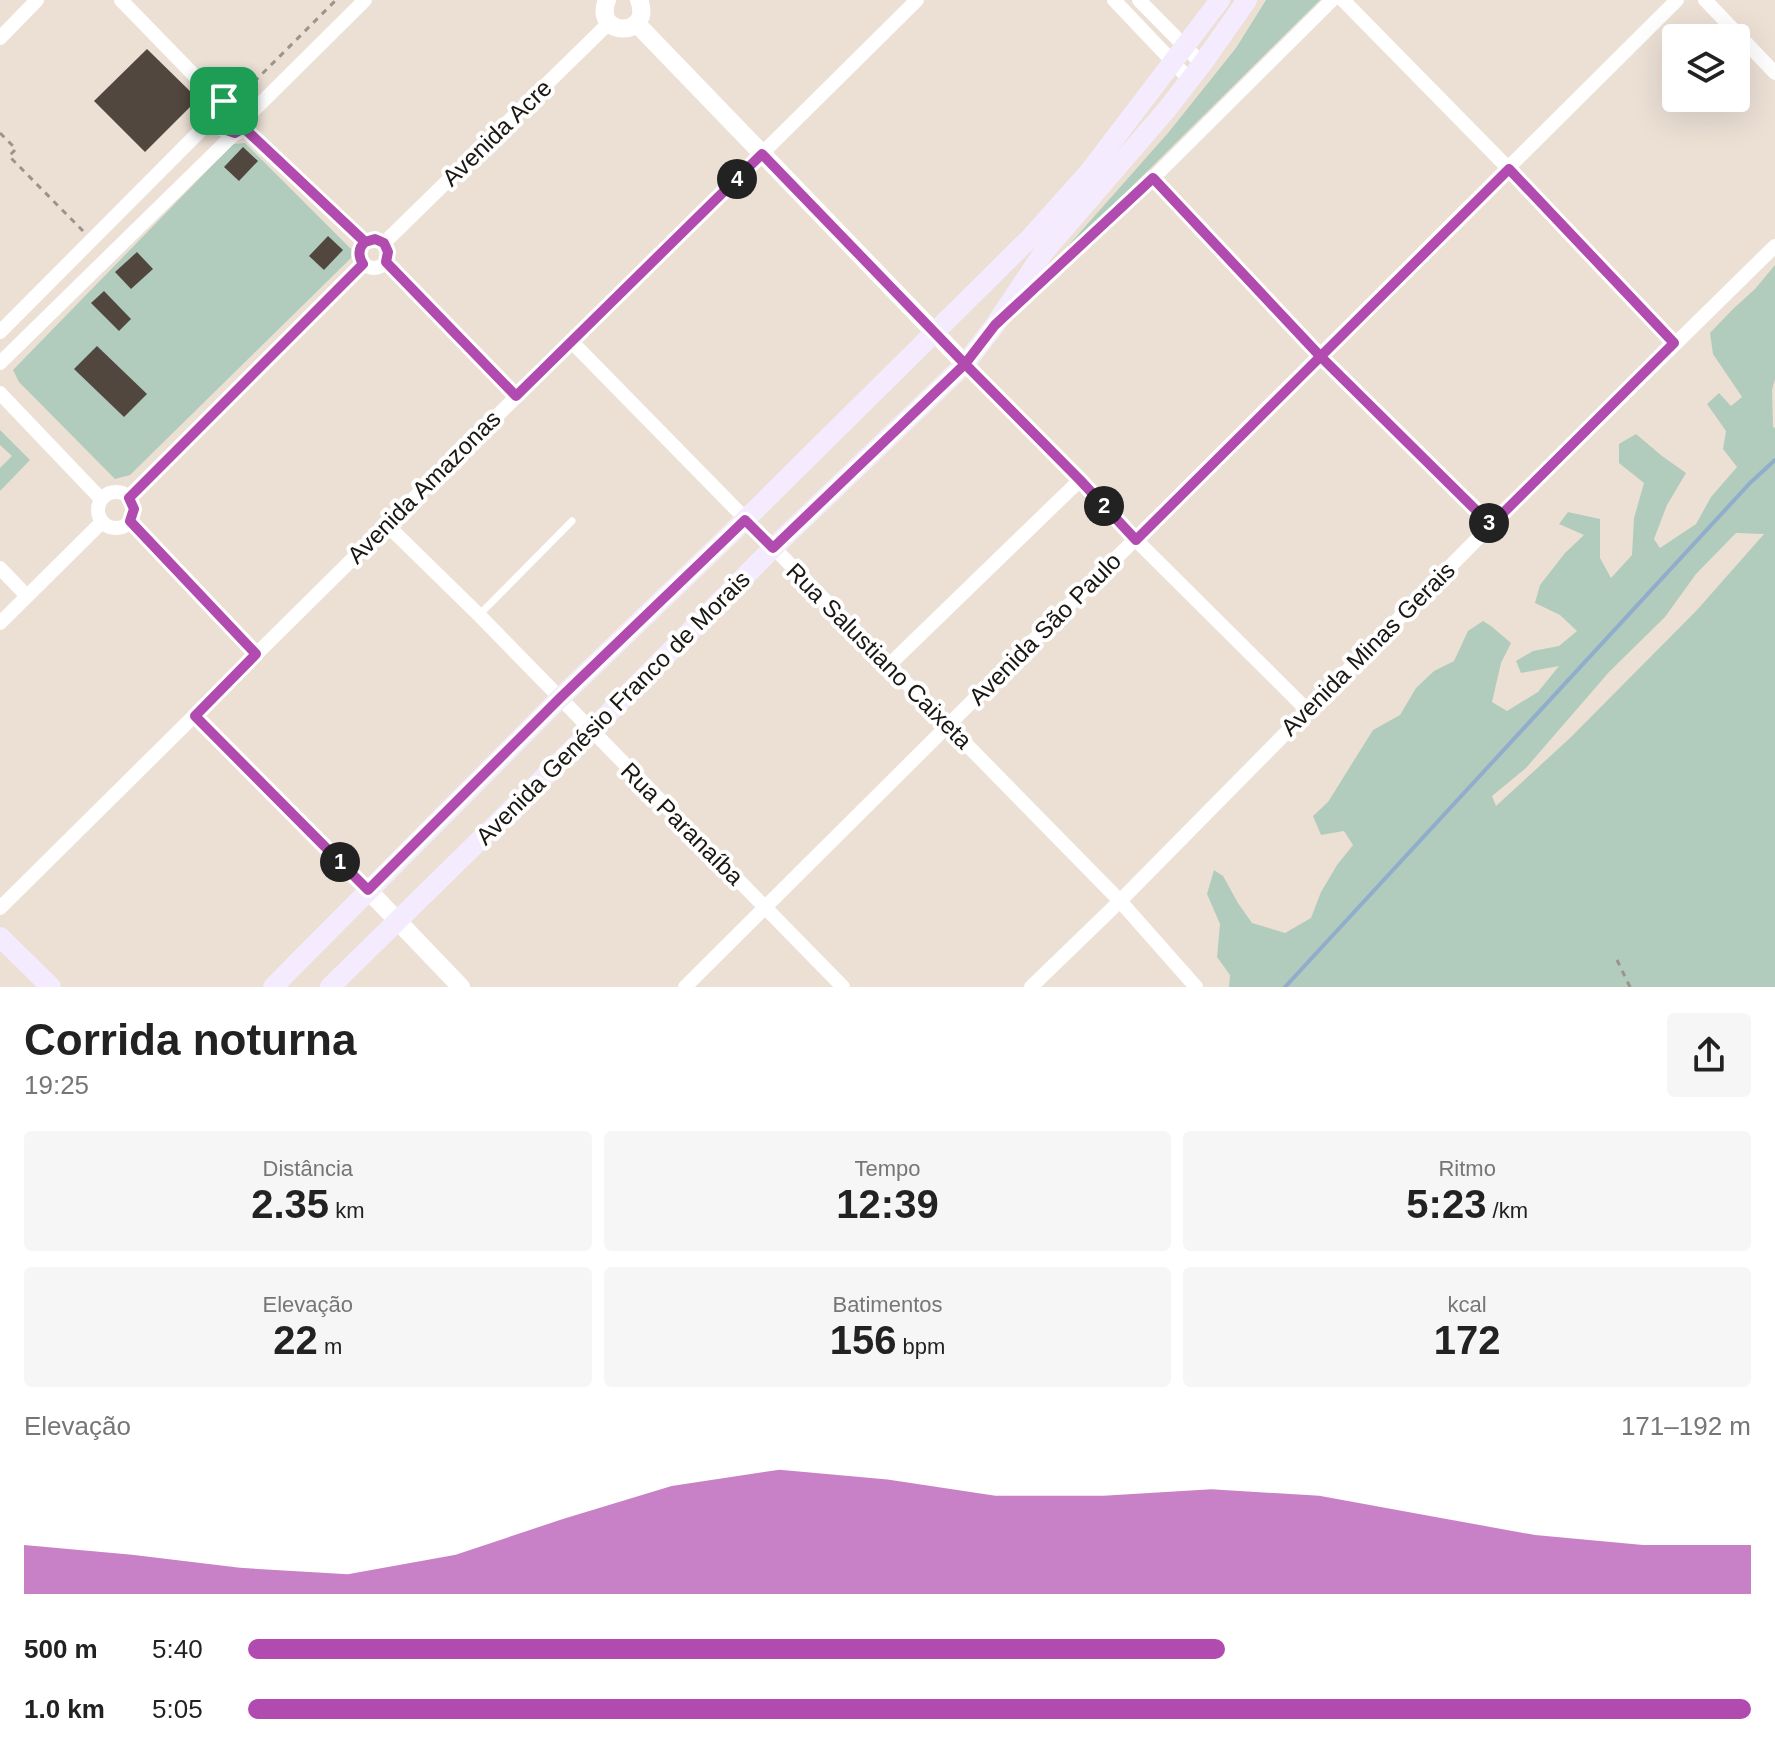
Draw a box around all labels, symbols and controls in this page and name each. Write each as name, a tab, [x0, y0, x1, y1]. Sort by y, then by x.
map controls	[1662, 24, 1750, 112]
button: layers	[1662, 24, 1750, 112]
pin	[190, 67, 258, 135]
street label: Avenida Acre	[437, 74, 557, 191]
icon: arrive	[202, 79, 246, 123]
pin: 4	[717, 159, 757, 199]
text: 4	[731, 166, 743, 191]
street label: Avenida Amazonas	[342, 405, 506, 569]
pin: 2	[1084, 486, 1124, 526]
text: 2	[1098, 493, 1110, 518]
pin: 3	[1469, 503, 1509, 543]
text: 3	[1483, 510, 1495, 535]
street label: Avenida São Paulo	[963, 547, 1126, 710]
street label: Avenida Minas Gerais	[1275, 556, 1460, 741]
street label: Rua Salustiano Caixeta	[781, 557, 978, 754]
street label: Avenida Genésio Franco de Morais	[470, 565, 755, 850]
street label: Rua Paranaíba	[616, 757, 749, 891]
pin: 1	[320, 842, 360, 882]
text: 1	[334, 849, 346, 874]
button: share	[1667, 1013, 1751, 1097]
text: Corrida noturna	[24, 1015, 356, 1064]
text: 19:25	[24, 1070, 89, 1100]
text: Distância	[263, 1156, 353, 1181]
text: Tempo	[854, 1156, 921, 1181]
text: Ritmo	[1438, 1156, 1496, 1181]
text: 2.35	[251, 1182, 329, 1226]
text: 12:39	[836, 1182, 939, 1226]
text: 5:23	[1406, 1182, 1486, 1226]
text: km	[329, 1198, 364, 1223]
text: /km	[1486, 1198, 1528, 1223]
text: Elevação	[263, 1292, 353, 1317]
text: Batimentos	[832, 1292, 943, 1317]
text: kcal	[1448, 1292, 1487, 1317]
text: 22	[273, 1318, 318, 1362]
text: 156	[830, 1318, 896, 1362]
text: 172	[1434, 1318, 1501, 1362]
text: m	[318, 1334, 342, 1359]
text: bpm	[896, 1334, 945, 1359]
text: Elevação	[24, 1411, 131, 1441]
text: 171–192 m	[1621, 1411, 1751, 1441]
text: 500 m	[24, 1634, 98, 1664]
text: 5:40	[152, 1634, 203, 1664]
text: 1.0 km	[24, 1694, 105, 1724]
text: 5:05	[152, 1694, 203, 1724]

